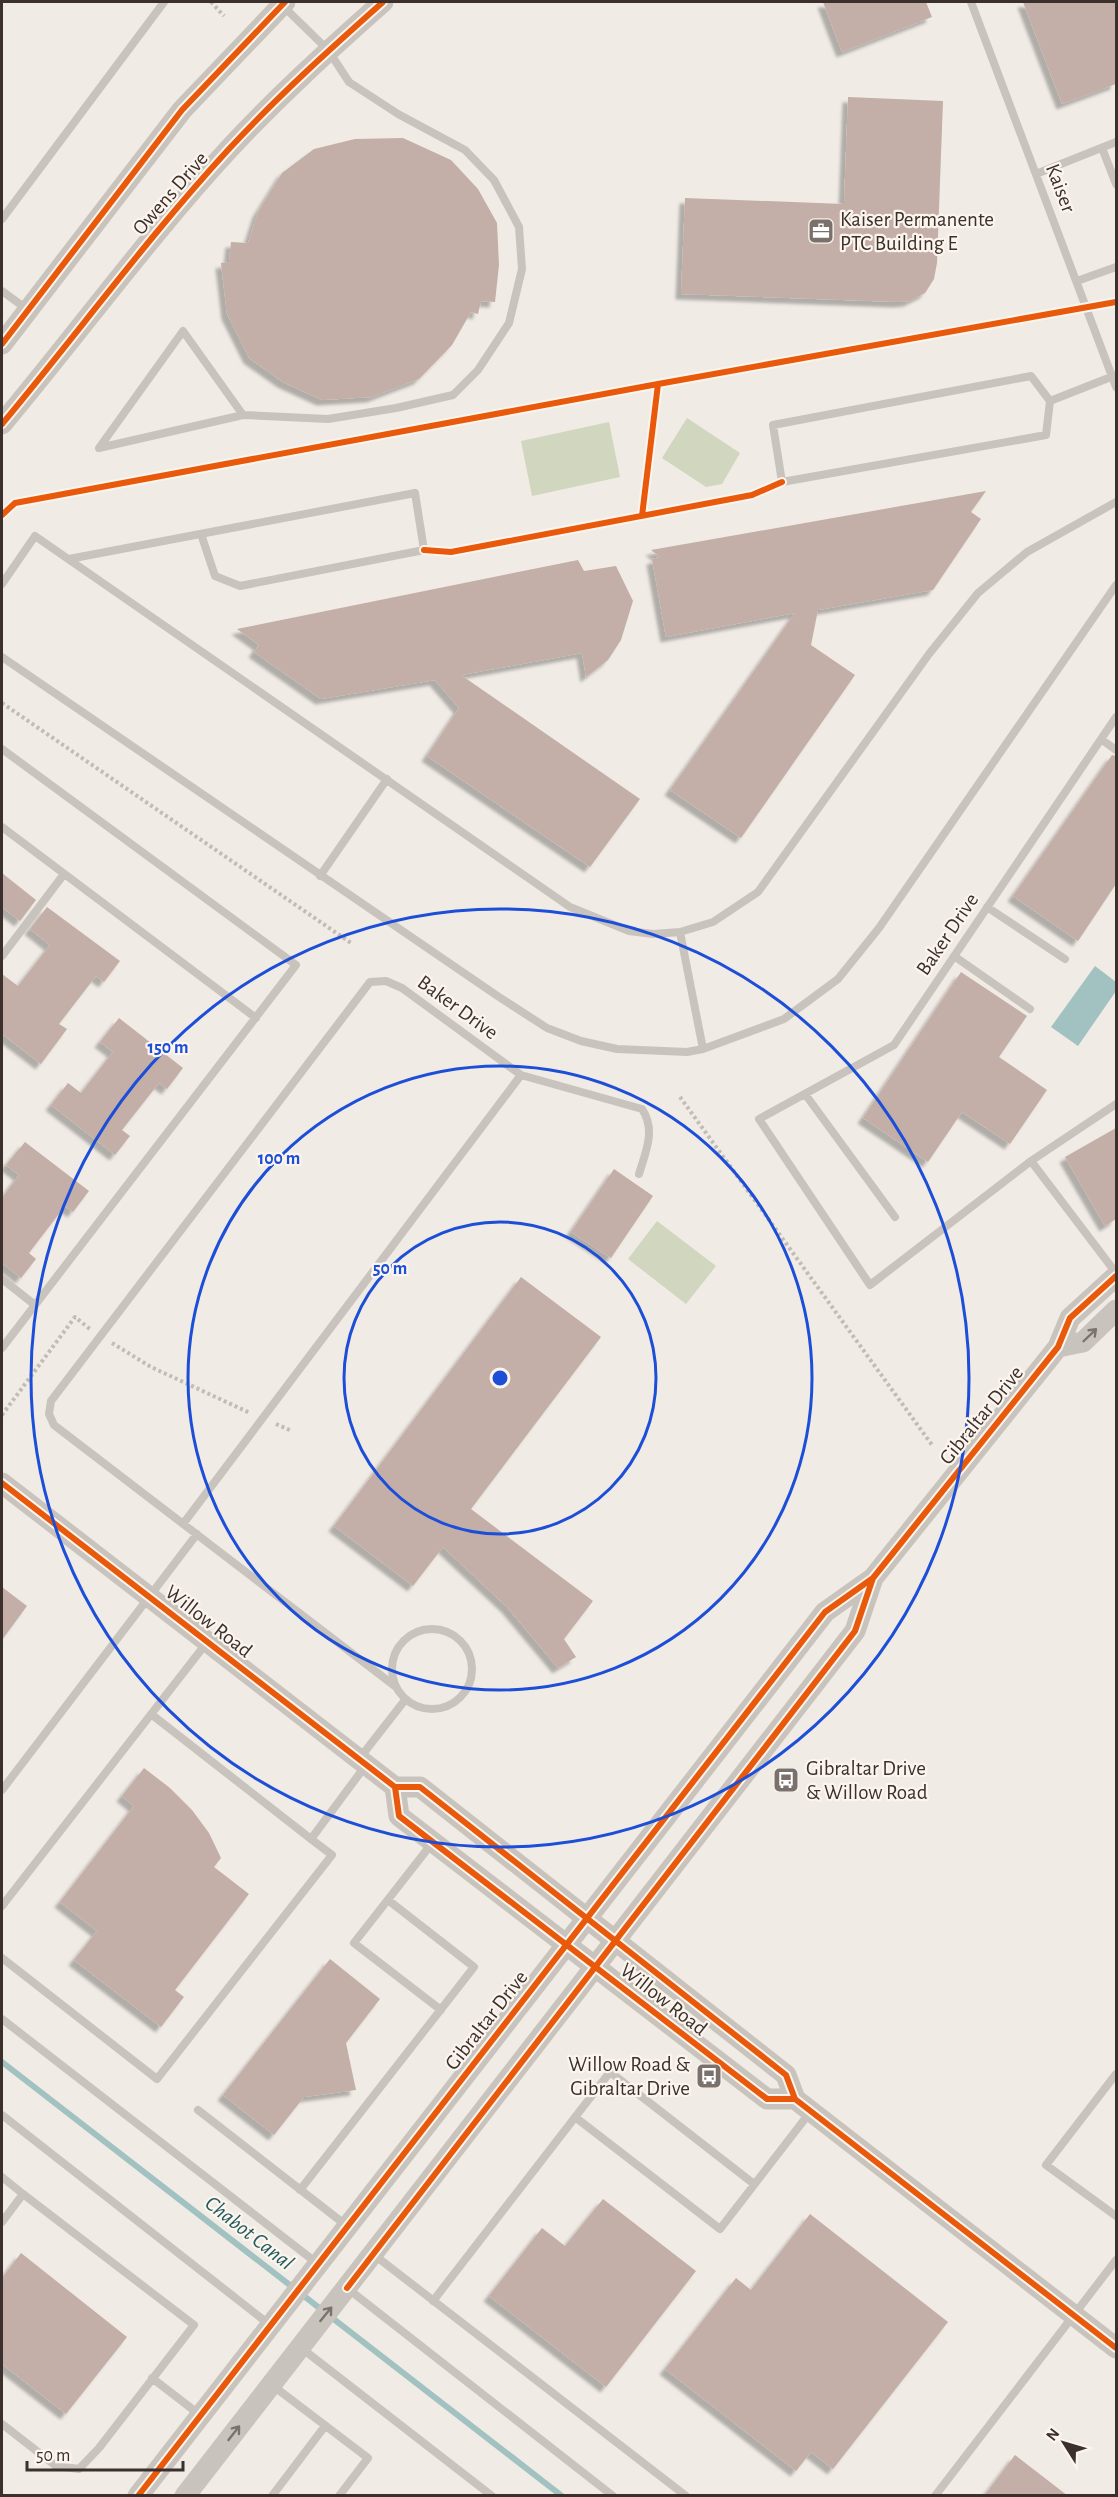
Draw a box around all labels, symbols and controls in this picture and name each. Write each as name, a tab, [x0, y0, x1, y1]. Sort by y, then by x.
street label: Owens Drive	[129, 148, 212, 239]
street label: Kaiser	[1042, 161, 1079, 216]
place label: Kaiser Permanente PTC Building E	[840, 209, 994, 254]
office icon: Kaiser Permanente PTC Building E	[806, 216, 836, 246]
street label: Baker Drive	[912, 890, 982, 979]
street label: Baker Drive	[414, 971, 502, 1043]
text: 150 m	[148, 1039, 188, 1057]
text: 100 m	[258, 1150, 300, 1168]
text: 50 m	[373, 1260, 407, 1278]
one-way arrow	[1083, 1327, 1098, 1342]
street label: Gibraltar Drive	[936, 1362, 1027, 1468]
centre of rings	[490, 1368, 510, 1388]
street label: Willow Road	[161, 1581, 256, 1662]
place label: Gibraltar Drive & Willow Road	[806, 1758, 928, 1803]
bus stop icon: Gibraltar Drive & Willow Road	[771, 1765, 801, 1795]
street label: Willow Road	[616, 1959, 711, 2040]
street label: Gibraltar Drive	[441, 1967, 532, 2074]
place label: Willow Road & Gibraltar Drive	[568, 2054, 690, 2099]
bus stop icon: Willow Road & Gibraltar Drive	[694, 2061, 724, 2091]
water label: Chabot Canal	[201, 2192, 298, 2274]
one-way arrow	[319, 2306, 332, 2322]
north arrow	[1034, 2413, 1094, 2473]
one-way arrow	[227, 2425, 240, 2441]
text: N	[1043, 2425, 1063, 2444]
scale bar	[27, 2434, 183, 2472]
text: 50 m	[36, 2447, 70, 2465]

